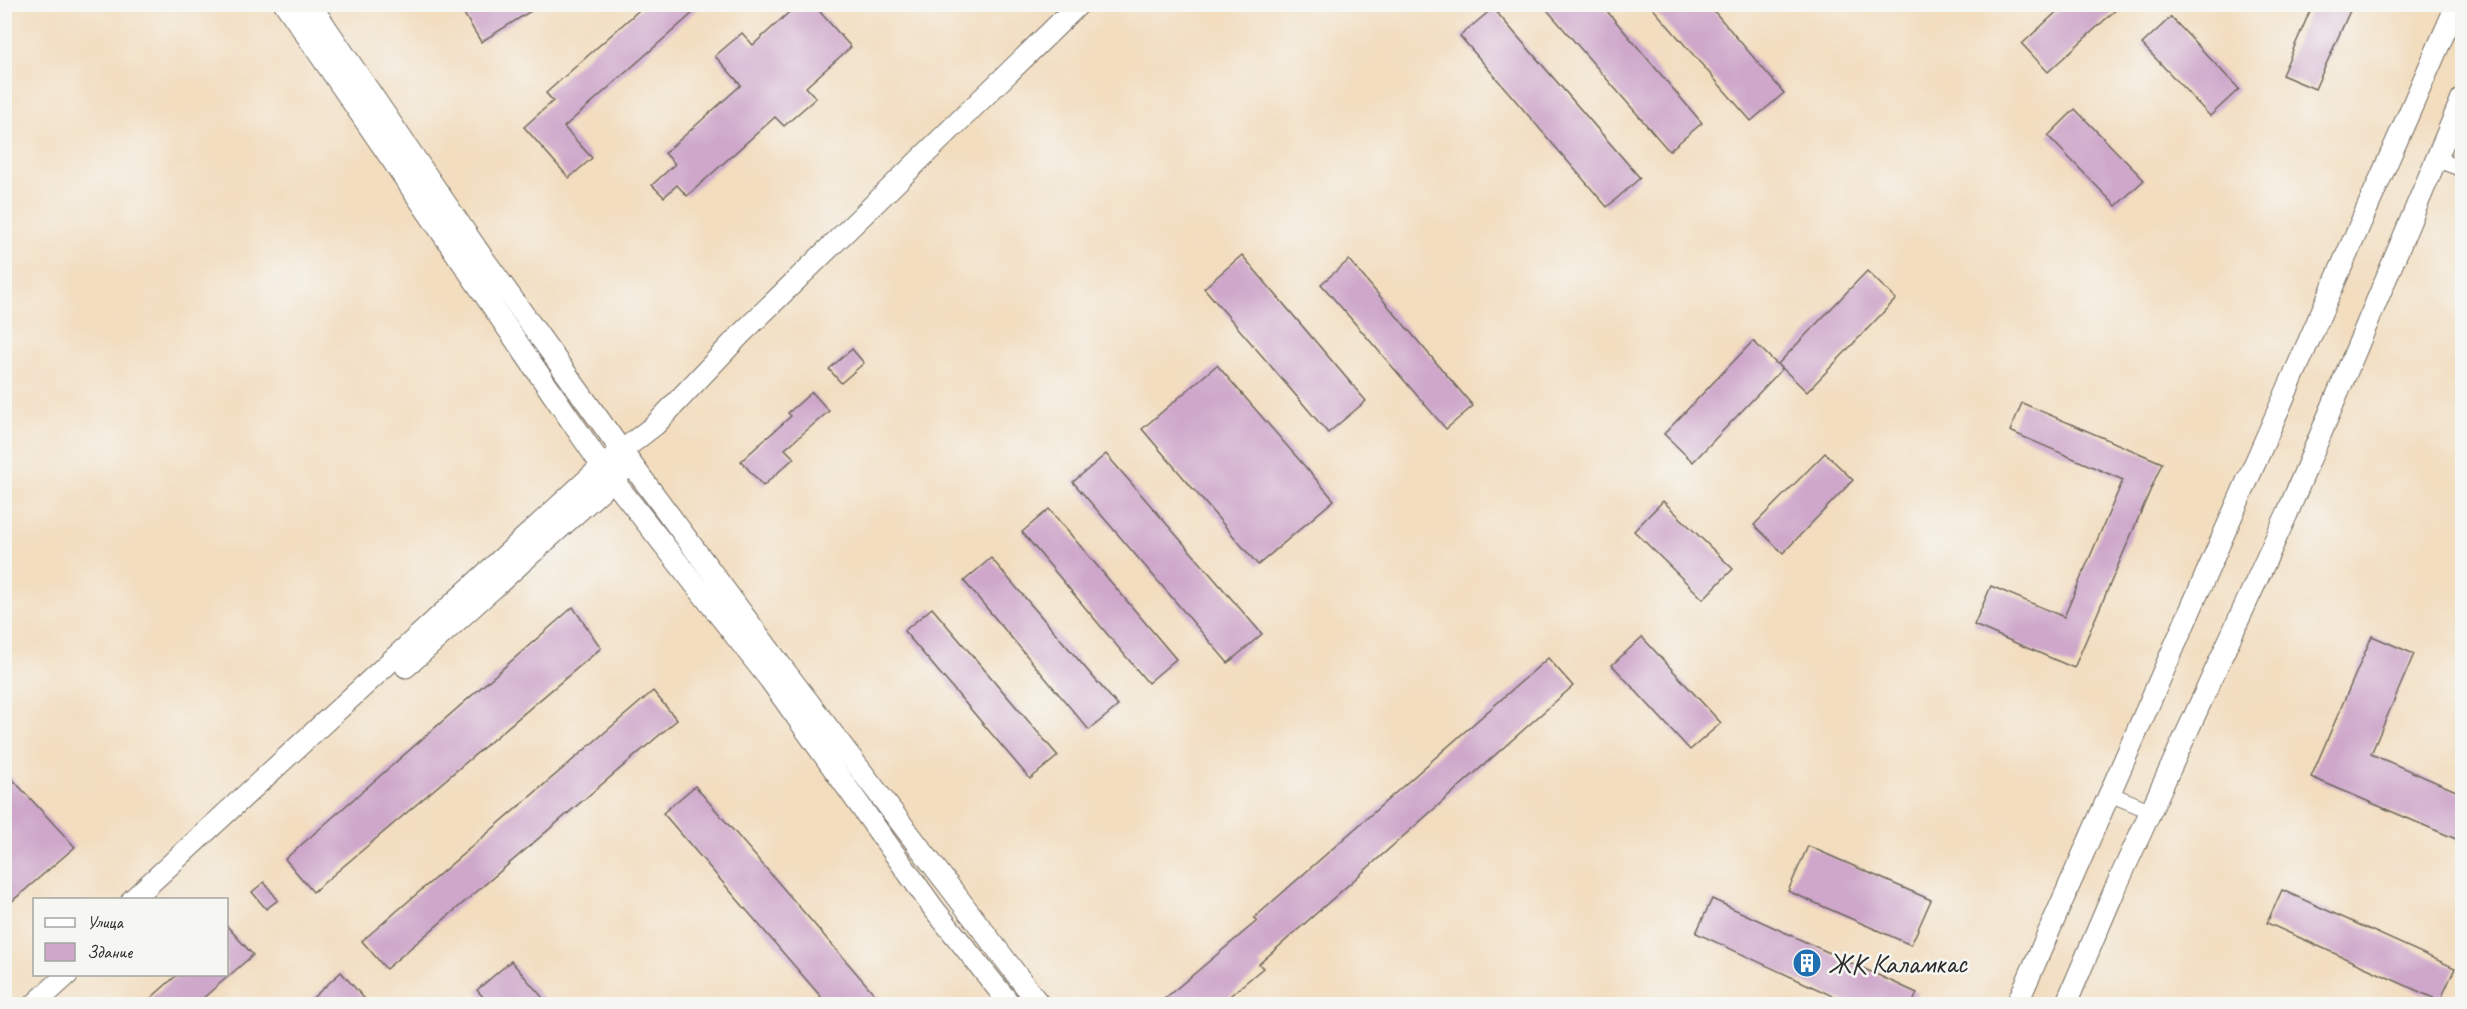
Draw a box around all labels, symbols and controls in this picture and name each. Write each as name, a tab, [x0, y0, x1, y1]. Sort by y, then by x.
legend	[33, 898, 228, 976]
text: Улица	[87, 911, 124, 933]
text: Здание	[87, 941, 133, 963]
place label: ЖК Каламкас	[1828, 946, 1969, 981]
building icon: ЖК Каламкас	[1791, 947, 1823, 979]

